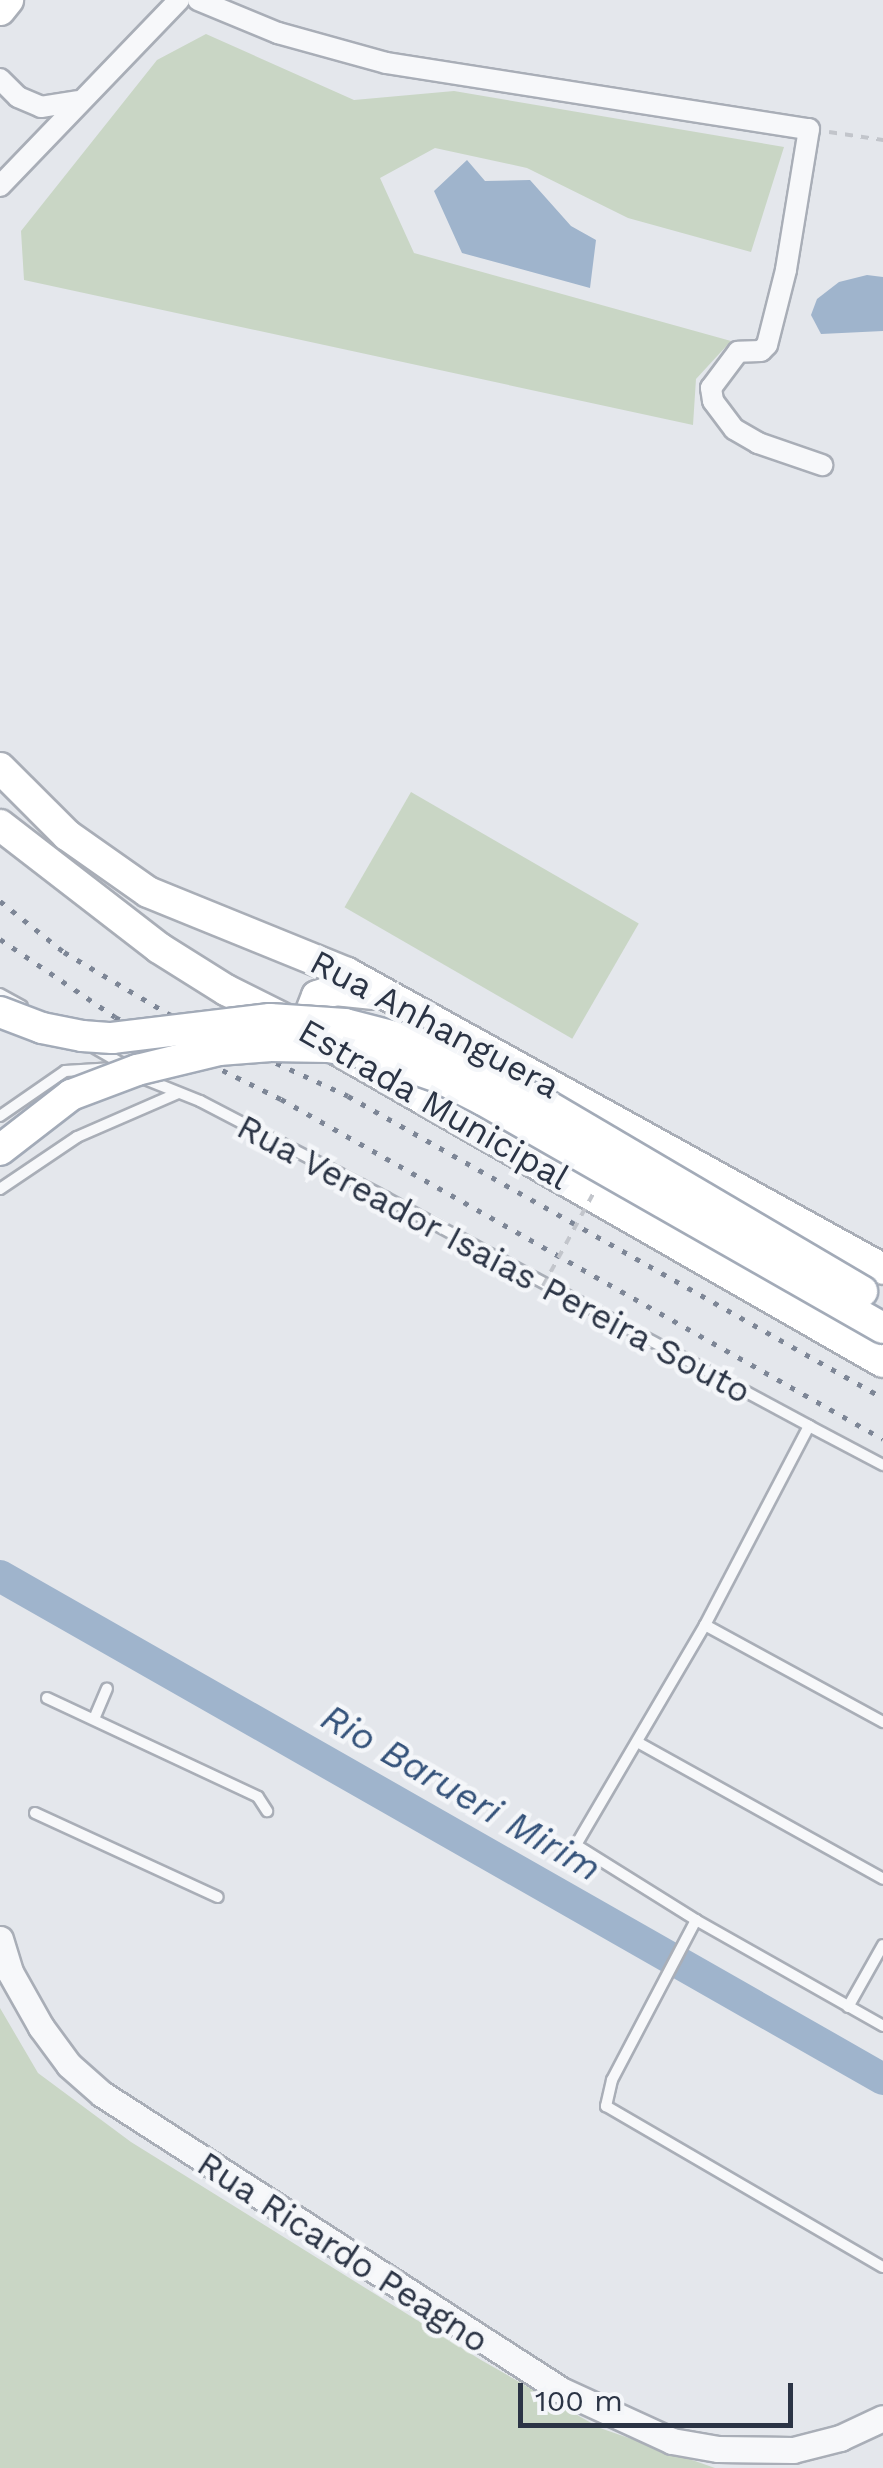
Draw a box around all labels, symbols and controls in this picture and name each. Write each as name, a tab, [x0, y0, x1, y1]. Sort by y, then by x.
street label: Rua Anhanguera	[302, 940, 568, 1108]
street label: Estrada Municipal	[291, 1009, 577, 1199]
street label: Rua Vereador Isaias Pereira Souto	[229, 1105, 759, 1413]
water label: Rio Barueri Mirim	[313, 1694, 609, 1892]
street label: Rua Ricardo Peagno	[189, 2142, 497, 2362]
scale bar	[523, 2363, 798, 2425]
text: 100 m	[535, 2383, 623, 2418]

